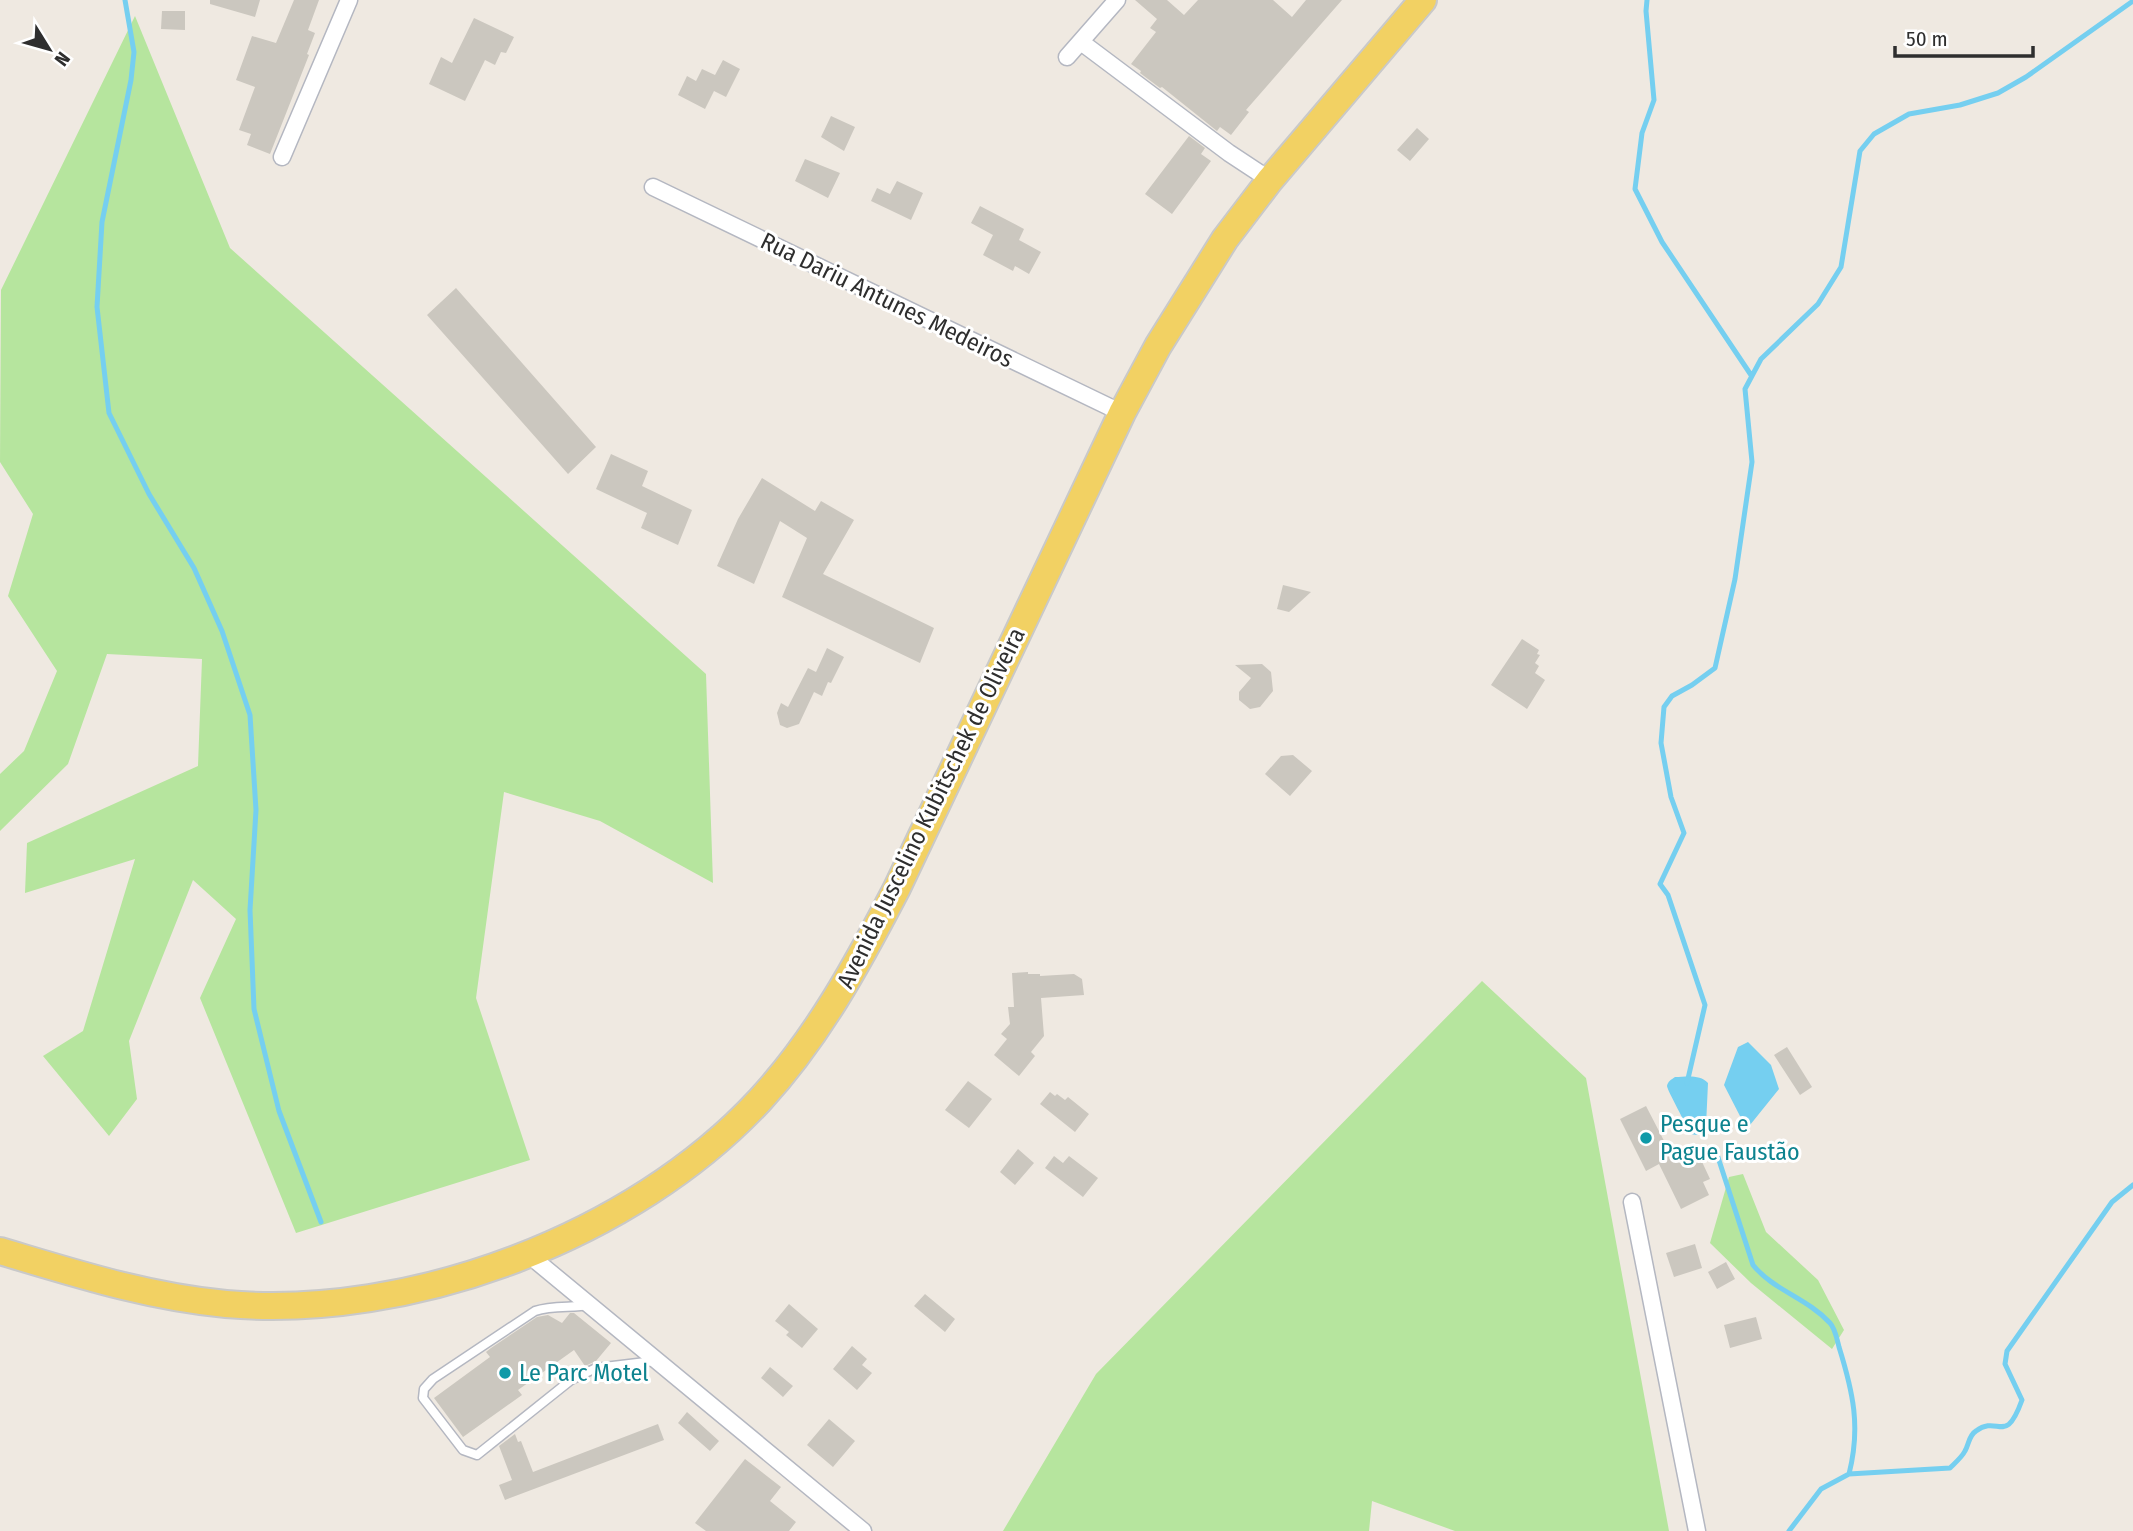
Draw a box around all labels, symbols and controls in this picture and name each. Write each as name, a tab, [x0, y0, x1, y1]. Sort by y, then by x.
north arrow	[14, 14, 84, 84]
scale bar	[1895, 14, 2033, 58]
text: 50 m	[1906, 26, 1948, 52]
text: N	[50, 47, 75, 70]
street label: Rua Dariu Antunes Medeiros	[756, 227, 1018, 373]
street label: Avenida Juscelino Kubitschek de Oliveira	[831, 623, 1031, 993]
place label: Pesque e Pague Faustão	[1660, 1110, 1800, 1166]
marker: Pesque e Pague Faustão	[1638, 1130, 1654, 1146]
place label: Le Parc Motel	[519, 1359, 649, 1387]
marker: Le Parc Motel	[497, 1365, 513, 1381]

